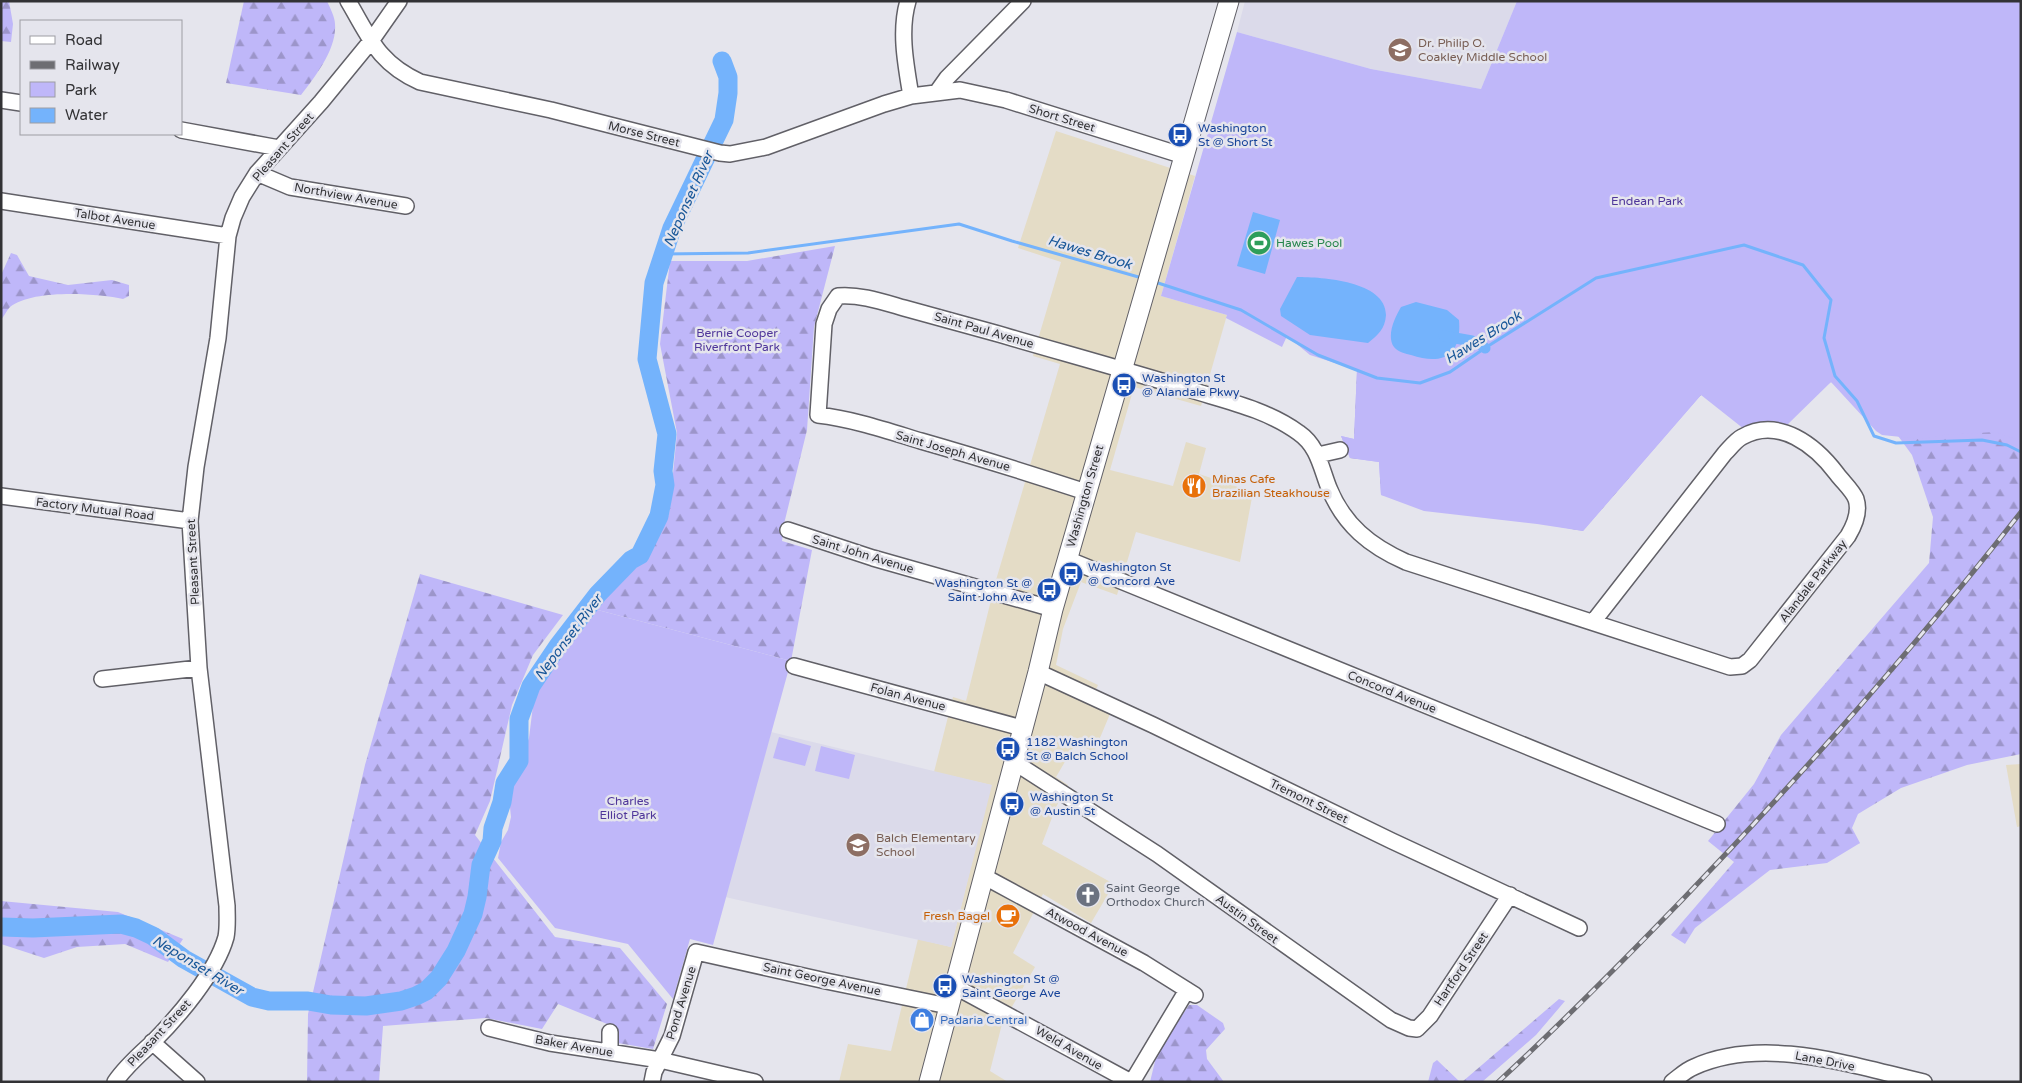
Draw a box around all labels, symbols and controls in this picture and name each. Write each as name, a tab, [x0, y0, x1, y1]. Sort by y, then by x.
legend	[20, 20, 182, 135]
text: Road	[65, 31, 103, 49]
place label: Dr. Philip O. Coakley Middle School	[1418, 36, 1547, 64]
school or university icon: Dr. Philip O. Coakley Middle School	[1387, 37, 1413, 63]
text: Railway	[65, 56, 120, 74]
text: Park	[65, 81, 97, 99]
street label: Short Street	[1027, 101, 1097, 135]
text: Water	[65, 106, 108, 124]
street label: Pleasant Street	[249, 110, 317, 184]
street label: Morse Street	[607, 118, 682, 150]
place label: Washington St @ Short St	[1198, 121, 1273, 149]
bus stop icon: Washington St @ Short St	[1167, 122, 1193, 148]
water label: Neponset River	[660, 147, 718, 250]
street label: Northview Avenue	[293, 180, 399, 212]
park label: Endean Park	[1611, 194, 1683, 208]
street label: Talbot Avenue	[74, 206, 157, 232]
sports icon: Hawes Pool	[1246, 230, 1272, 256]
water label: Hawes Brook	[1046, 232, 1135, 274]
place label: Hawes Pool	[1276, 236, 1342, 250]
water label: Hawes Brook	[1442, 306, 1526, 368]
street label: Saint Paul Avenue	[933, 309, 1036, 351]
park label: Bernie Cooper Riverfront Park	[694, 326, 780, 354]
place label: Washington St @ Alandale Pkwy	[1142, 371, 1240, 399]
bus stop icon: Washington St @ Alandale Pkwy	[1111, 372, 1137, 398]
street label: Saint Joseph Avenue	[894, 428, 1012, 474]
street label: Washington Street	[1064, 443, 1106, 549]
place label: Minas Cafe Brazilian Steakhouse	[1212, 472, 1330, 500]
restaurant icon: Minas Cafe Brazilian Steakhouse	[1181, 473, 1207, 499]
street label: Factory Mutual Road	[35, 495, 155, 523]
street label: Pleasant Street	[184, 518, 202, 605]
street label: Saint John Avenue	[810, 532, 916, 576]
street label: Alandale Parkway	[1776, 536, 1850, 625]
place label: Washington St @ Concord Ave	[1088, 560, 1175, 588]
bus stop icon: Washington St @ Concord Ave	[1058, 561, 1084, 587]
place label: Washington St @ Saint John Ave	[935, 576, 1032, 604]
bus stop icon: Washington St @ Saint John Ave	[1036, 577, 1062, 603]
water label: Neponset River	[531, 590, 607, 683]
street label: Concord Avenue	[1346, 668, 1439, 716]
street label: Folan Avenue	[869, 680, 947, 714]
place label: 1182 Washington St @ Balch School	[1026, 735, 1128, 763]
bus stop icon: 1182 Washington St @ Balch School	[995, 736, 1021, 762]
street label: Tremont Street	[1268, 776, 1351, 826]
place label: Washington St @ Austin St	[1030, 790, 1114, 818]
bus stop icon: Washington St @ Austin St	[999, 791, 1025, 817]
park label: Charles Elliot Park	[599, 794, 657, 822]
place label: Balch Elementary School	[876, 831, 976, 859]
school or university icon: Balch Elementary School	[845, 832, 871, 858]
place label: Saint George Orthodox Church	[1106, 881, 1205, 909]
church icon: Saint George Orthodox Church	[1075, 882, 1101, 908]
street label: Austin Street	[1213, 892, 1281, 947]
cafe icon: Fresh Bagel	[995, 903, 1021, 929]
street label: Atwood Avenue	[1044, 904, 1131, 960]
place label: Fresh Bagel	[923, 909, 990, 923]
street label: Hartford Street	[1431, 929, 1491, 1009]
water label: Neponset River	[149, 932, 247, 1000]
street label: Saint George Avenue	[762, 960, 882, 998]
street label: Pond Avenue	[663, 964, 699, 1041]
place label: Washington St @ Saint George Ave	[962, 972, 1061, 1000]
bus stop icon: Washington St @ Saint George Ave	[932, 973, 958, 999]
street label: Pleasant Street	[124, 996, 194, 1069]
shop icon: Padaria Central	[909, 1007, 935, 1033]
place label: Padaria Central	[940, 1013, 1027, 1027]
street label: Weld Avenue	[1033, 1023, 1105, 1073]
street label: Baker Avenue	[534, 1032, 614, 1060]
street label: Lane Drive	[1794, 1048, 1856, 1074]

